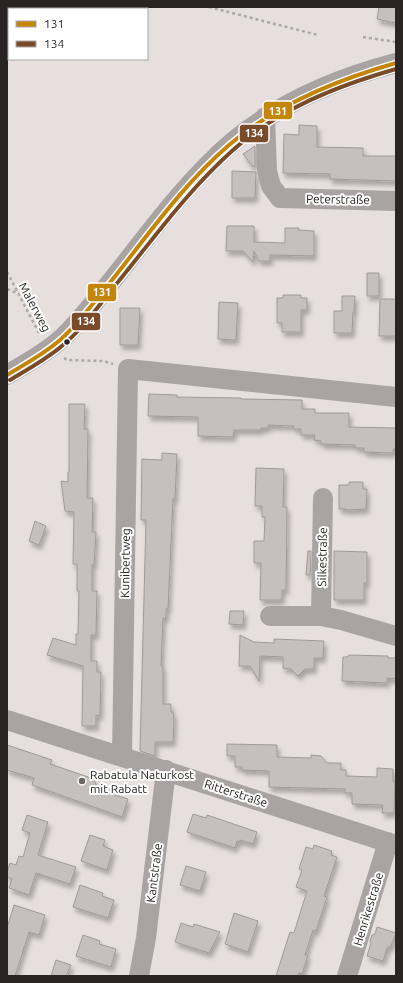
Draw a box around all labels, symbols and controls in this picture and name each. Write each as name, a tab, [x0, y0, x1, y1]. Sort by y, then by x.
legend	[8, 8, 148, 60]
text: 131	[44, 17, 64, 30]
text: 134	[44, 37, 65, 50]
line badge: 131	[263, 101, 293, 120]
text: 131	[269, 105, 287, 117]
line badge: 134	[239, 124, 269, 143]
text: 134	[245, 127, 263, 139]
street label: Peterstraße	[306, 192, 370, 206]
street label: Malerweg	[17, 280, 53, 334]
line badge: 131	[87, 283, 117, 302]
text: 131	[93, 286, 111, 298]
line badge: 134	[71, 312, 101, 331]
text: 134	[77, 315, 95, 327]
unlabelled marker	[62, 337, 72, 347]
street label: Silkestraße	[315, 527, 329, 587]
street label: Kunibertweg	[118, 528, 132, 598]
place label: Rabatula Naturkost mit Rabatt	[90, 768, 194, 795]
marker: Rabatula Naturkost mit Rabatt	[77, 776, 87, 786]
street label: Ritterstraße	[203, 777, 269, 809]
street label: Kantstraße	[144, 843, 164, 903]
street label: Henrikestraße	[351, 871, 385, 947]

